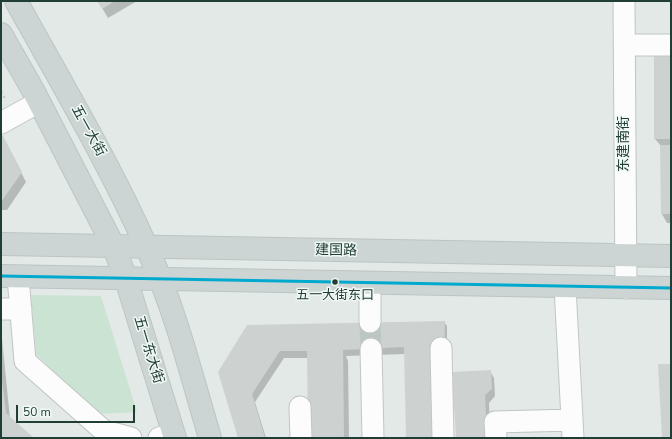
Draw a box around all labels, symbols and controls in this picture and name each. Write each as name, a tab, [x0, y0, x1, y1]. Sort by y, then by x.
street label: 五一大街	[67, 102, 109, 160]
street label: 东建南街	[617, 116, 633, 172]
street label: 建国路	[315, 242, 357, 260]
marker: 五一大街东口	[330, 277, 340, 287]
place label: 五一大街东口	[296, 288, 374, 304]
street label: 五一东大街	[130, 314, 166, 386]
scale bar	[18, 397, 137, 423]
text: 50 m	[23, 404, 51, 420]

